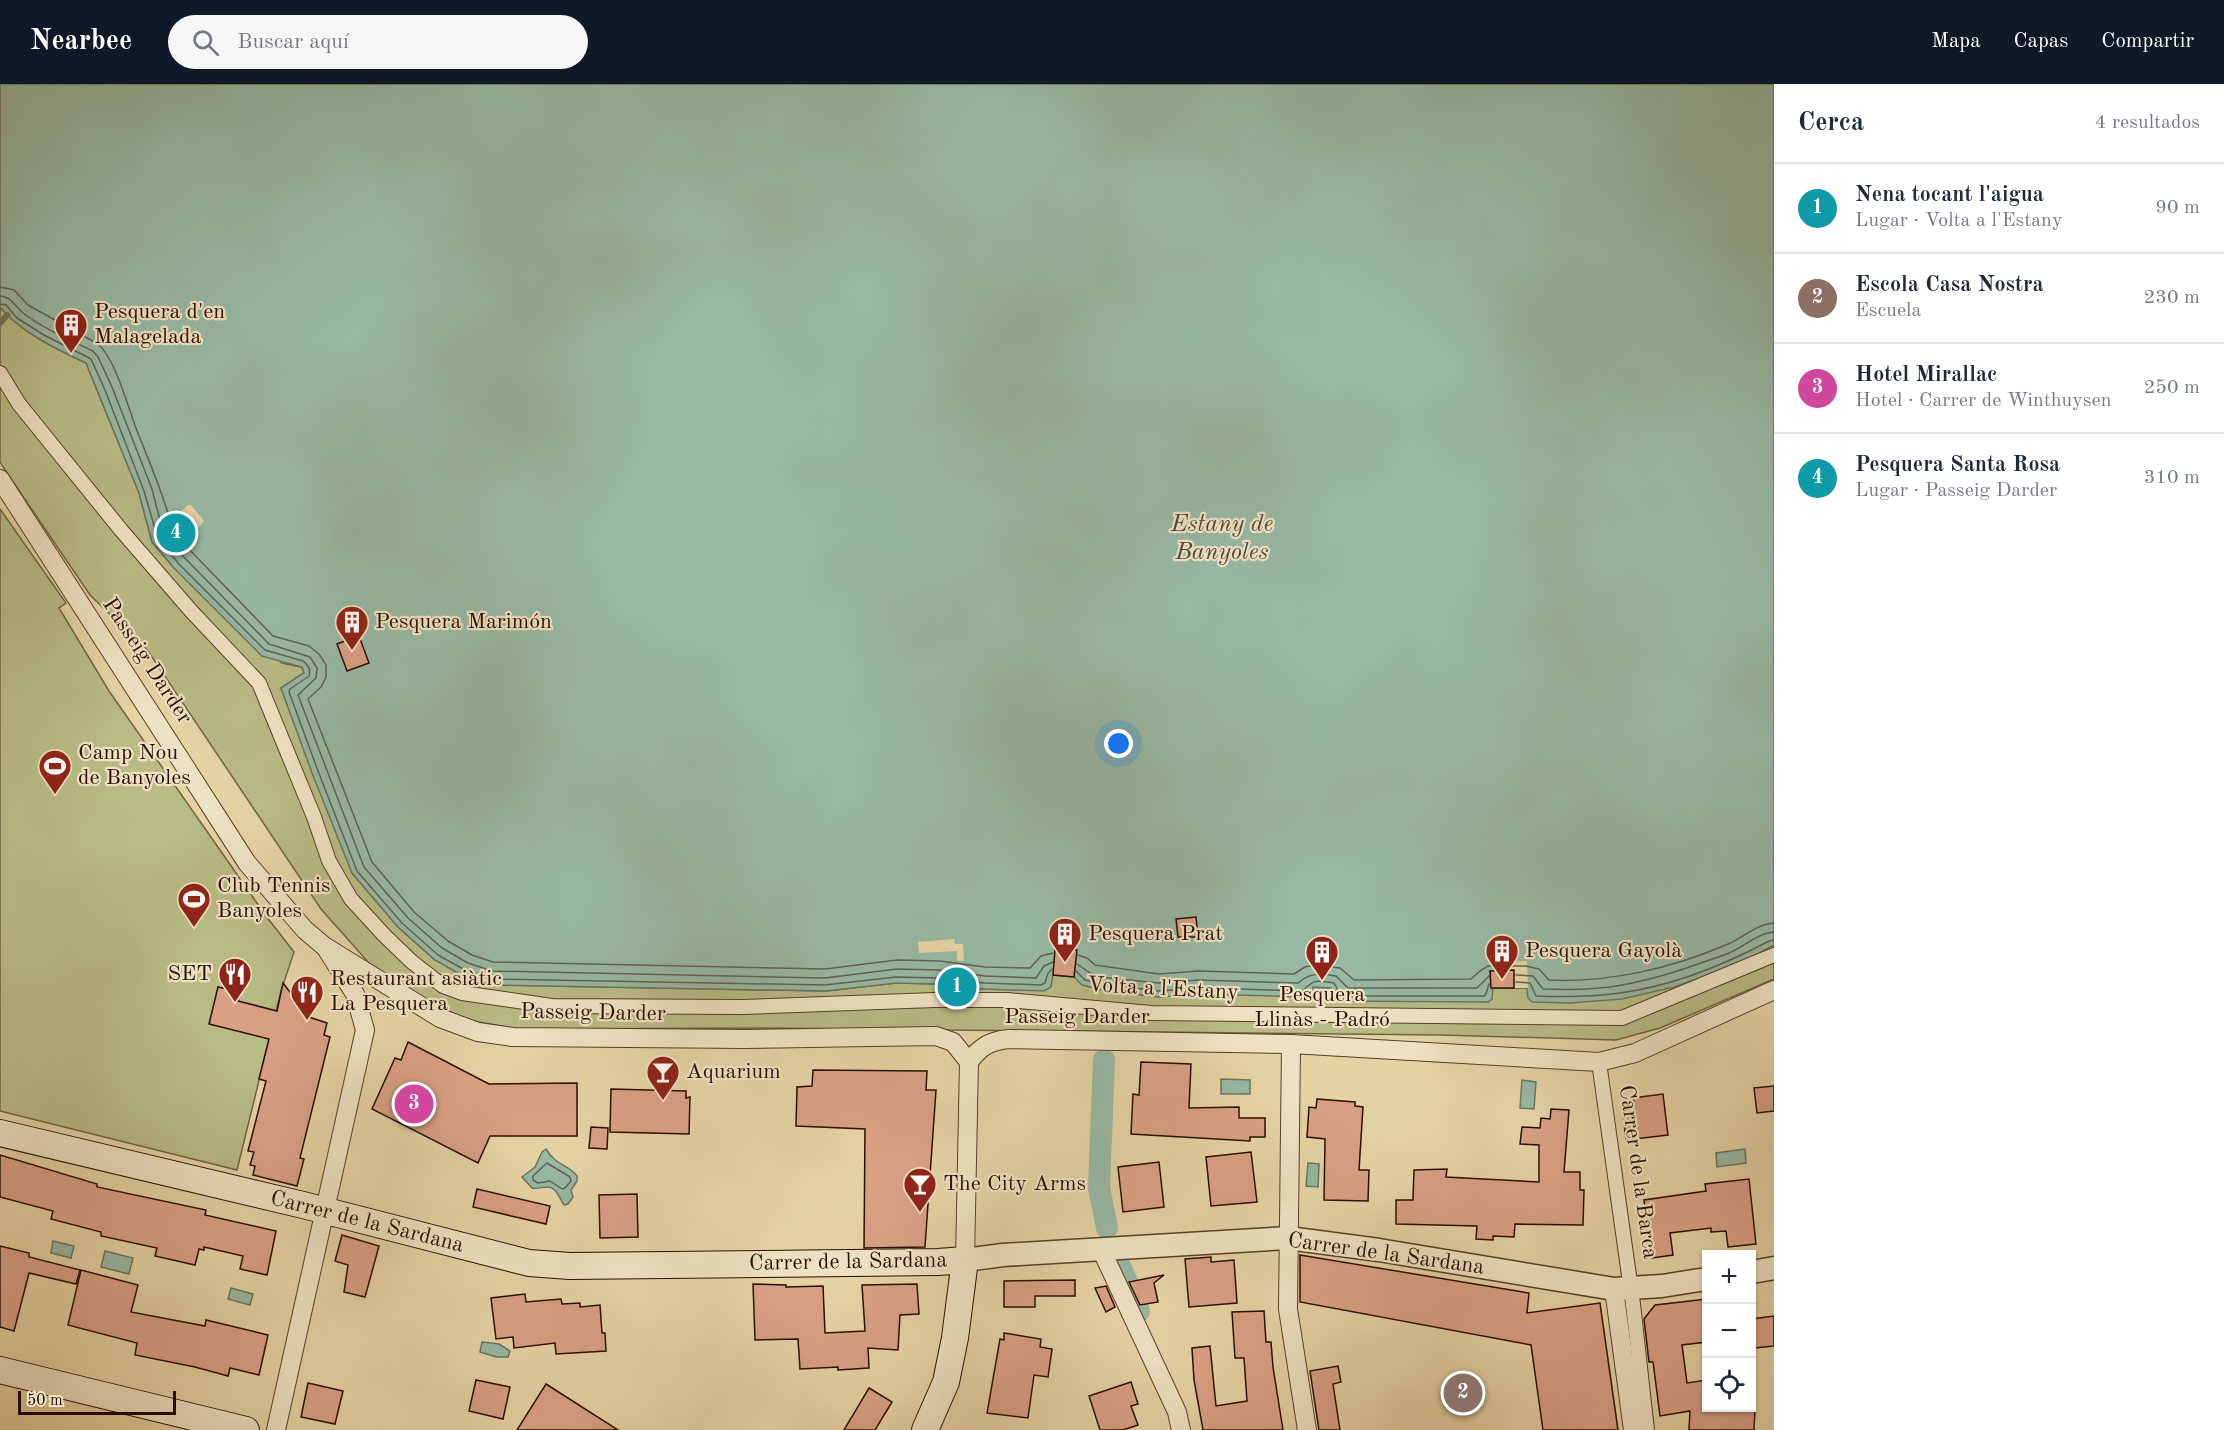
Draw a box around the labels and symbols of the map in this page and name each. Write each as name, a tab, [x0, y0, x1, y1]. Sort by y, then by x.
place label: Pesquera d'en Malagelada	[94, 301, 225, 348]
building icon: Pesquera d'en Malagelada	[53, 307, 89, 354]
pin: 4	[156, 510, 195, 556]
water label: Estany de Banyoles	[1170, 513, 1274, 565]
street label: Passeig Darder	[98, 594, 196, 728]
building icon: Pesquera Marimón	[334, 604, 370, 651]
place label: Pesquera Marimón	[375, 611, 552, 633]
your location	[1104, 729, 1133, 758]
place label: Camp Nou de Banyoles	[78, 742, 191, 789]
sports icon: Camp Nou de Banyoles	[37, 748, 73, 795]
place label: Club Tennis Banyoles	[217, 875, 330, 922]
sports icon: Club Tennis Banyoles	[176, 881, 212, 928]
building icon: Pesquera Prat	[1047, 916, 1083, 963]
place label: Pesquera Prat	[1088, 923, 1223, 945]
building icon: Pesquera Gayolà	[1484, 933, 1520, 980]
building icon: Pesquera Llinàs - Padró	[1304, 934, 1340, 981]
place label: Pesquera Gayolà	[1525, 940, 1682, 962]
restaurant icon: SET	[217, 956, 253, 1003]
place label: SET	[167, 963, 212, 985]
pin: 1	[938, 964, 976, 1010]
place label: Restaurant asiàtic La Pesquera	[330, 968, 502, 1015]
restaurant icon: Restaurant asiàtic La Pesquera	[289, 974, 325, 1021]
street label: Volta a l'Estany	[1087, 974, 1240, 1004]
place label: Pesquera Llinàs - Padró	[1254, 984, 1390, 1031]
street label: Passeig Darder	[520, 1001, 666, 1025]
street label: Passeig Darder	[1004, 1006, 1150, 1028]
bar icon: Aquarium	[645, 1054, 681, 1101]
place label: Aquarium	[686, 1061, 781, 1083]
pin: 3	[394, 1082, 434, 1126]
street label: Carrer de la Barca	[1615, 1084, 1661, 1260]
bar icon: The City Arms	[902, 1166, 938, 1213]
place label: The City Arms	[943, 1173, 1086, 1195]
street label: Carrer de la Sardana	[268, 1187, 466, 1257]
street label: Carrer de la Sardana	[1286, 1229, 1486, 1279]
street label: Carrer de la Sardana	[749, 1249, 947, 1275]
pin: 2	[1444, 1370, 1482, 1416]
scale bar	[18, 1388, 176, 1416]

